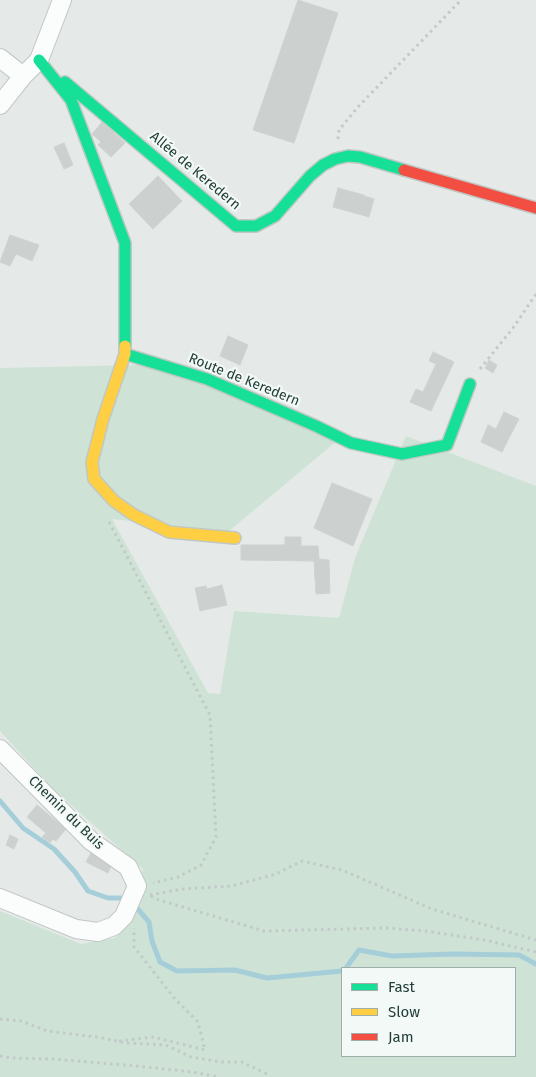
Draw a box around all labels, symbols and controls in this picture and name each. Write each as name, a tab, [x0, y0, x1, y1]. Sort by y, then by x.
street label: Allée de Keredern	[146, 128, 244, 214]
street label: Route de Keredern	[186, 350, 302, 410]
street label: Chemin du Buis	[25, 773, 107, 853]
legend	[341, 967, 516, 1057]
text: Fast	[388, 978, 415, 996]
text: Slow	[388, 1003, 420, 1021]
text: Jam	[388, 1028, 414, 1046]

